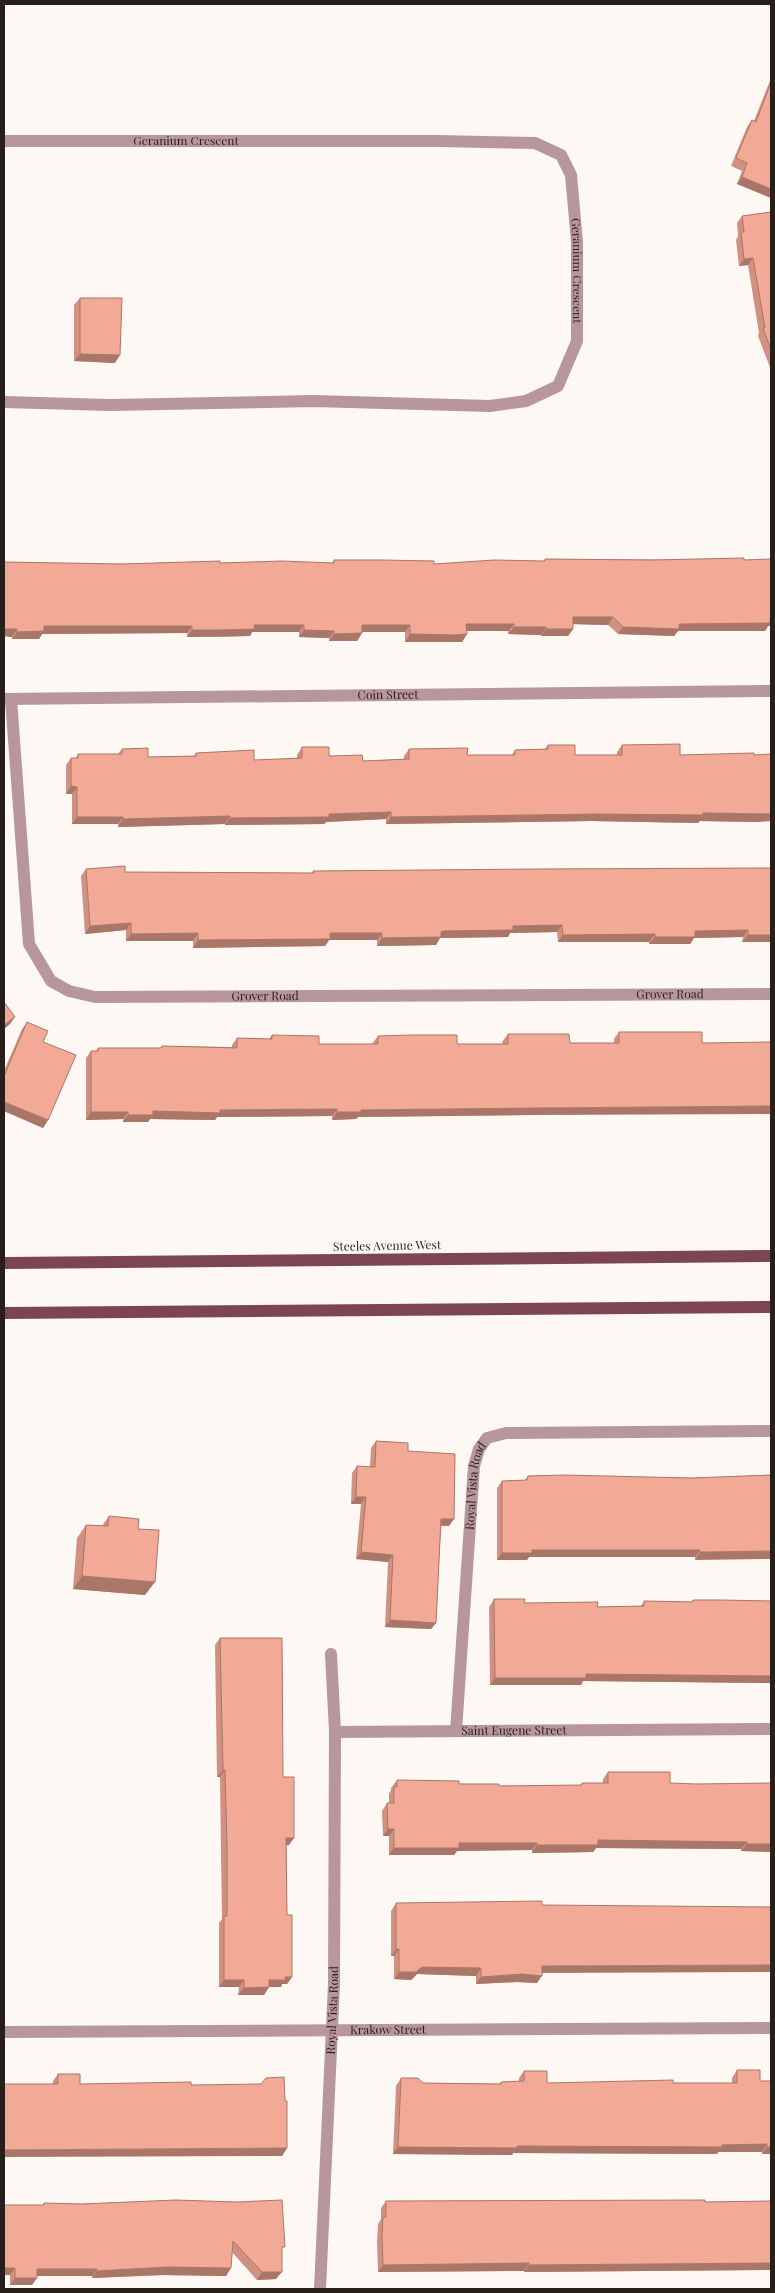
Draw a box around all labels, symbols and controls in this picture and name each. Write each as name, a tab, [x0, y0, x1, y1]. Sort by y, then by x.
street label: Geranium Crescent	[133, 132, 239, 148]
street label: Geranium Crescent	[568, 217, 586, 324]
street label: Coin Street	[357, 686, 419, 702]
street label: Grover Road	[636, 985, 704, 1002]
street label: Grover Road	[231, 987, 299, 1003]
street label: Steeles Avenue West	[333, 1236, 442, 1254]
street label: Royal Vista Road	[461, 1438, 489, 1530]
street label: Saint Eugene Street	[461, 1721, 567, 1738]
street label: Royal Vista Road	[322, 1966, 341, 2055]
street label: Krakow Street	[350, 2021, 427, 2037]

